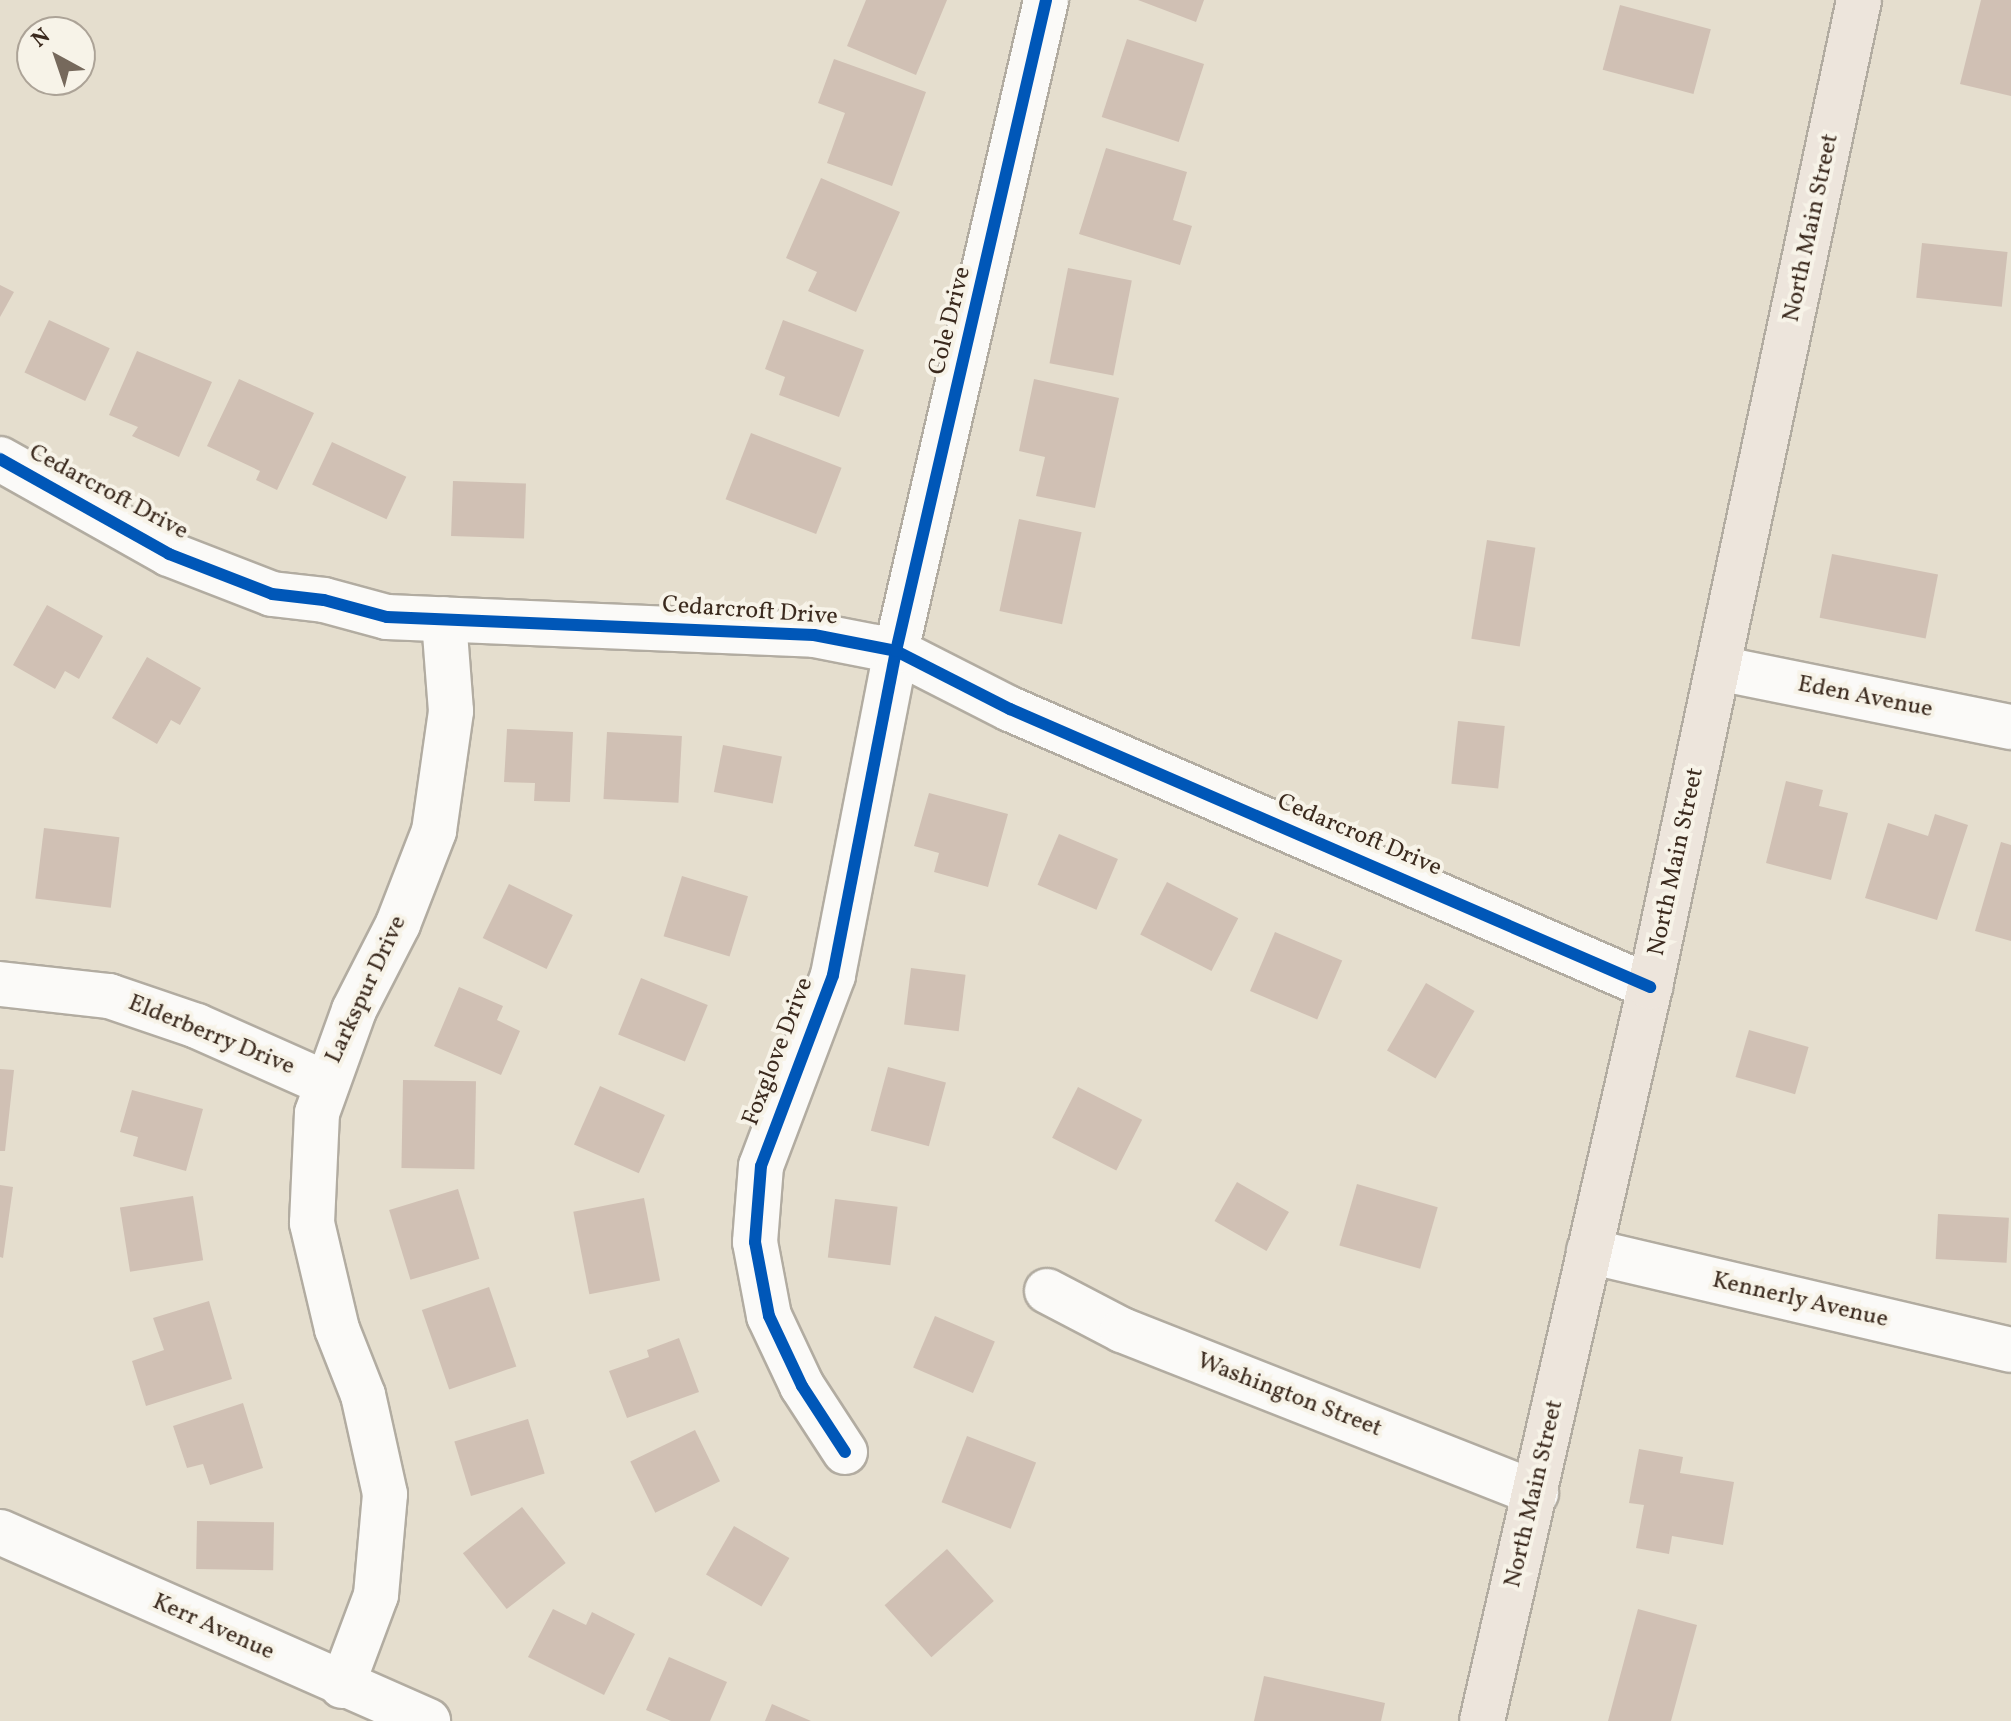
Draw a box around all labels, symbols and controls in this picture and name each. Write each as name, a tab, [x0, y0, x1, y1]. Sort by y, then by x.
north arrow	[16, 16, 96, 96]
text: N	[25, 22, 58, 56]
street label: North Main Street	[1778, 131, 1846, 325]
street label: Cole Drive	[924, 264, 978, 378]
street label: Cedarcroft Drive	[24, 439, 192, 547]
street label: Cedarcroft Drive	[661, 591, 839, 633]
street label: Eden Avenue	[1795, 671, 1935, 725]
street label: North Main Street	[1643, 765, 1711, 959]
street label: Cedarcroft Drive	[1272, 788, 1446, 884]
street label: Larkspur Drive	[320, 912, 414, 1068]
street label: Foxglove Drive	[738, 974, 820, 1130]
street label: Elderberry Drive	[123, 989, 299, 1083]
street label: Kennerly Avenue	[1709, 1267, 1891, 1335]
street label: Washington Street	[1192, 1347, 1386, 1445]
street label: North Main Street	[1499, 1397, 1571, 1591]
street label: Kerr Avenue	[148, 1588, 278, 1668]

